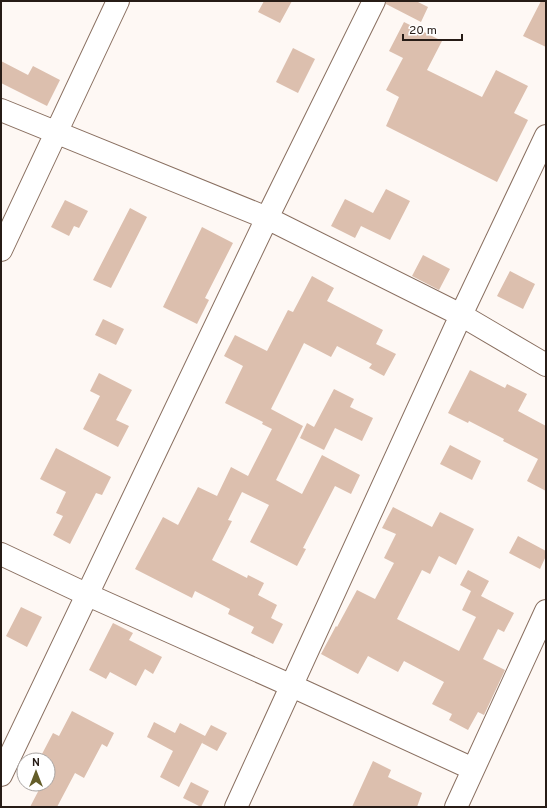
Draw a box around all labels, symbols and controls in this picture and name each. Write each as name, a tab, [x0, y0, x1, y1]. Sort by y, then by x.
scale bar	[403, 16, 462, 42]
text: 20 m	[409, 23, 437, 39]
north arrow	[16, 752, 56, 792]
text: N	[32, 756, 40, 770]

